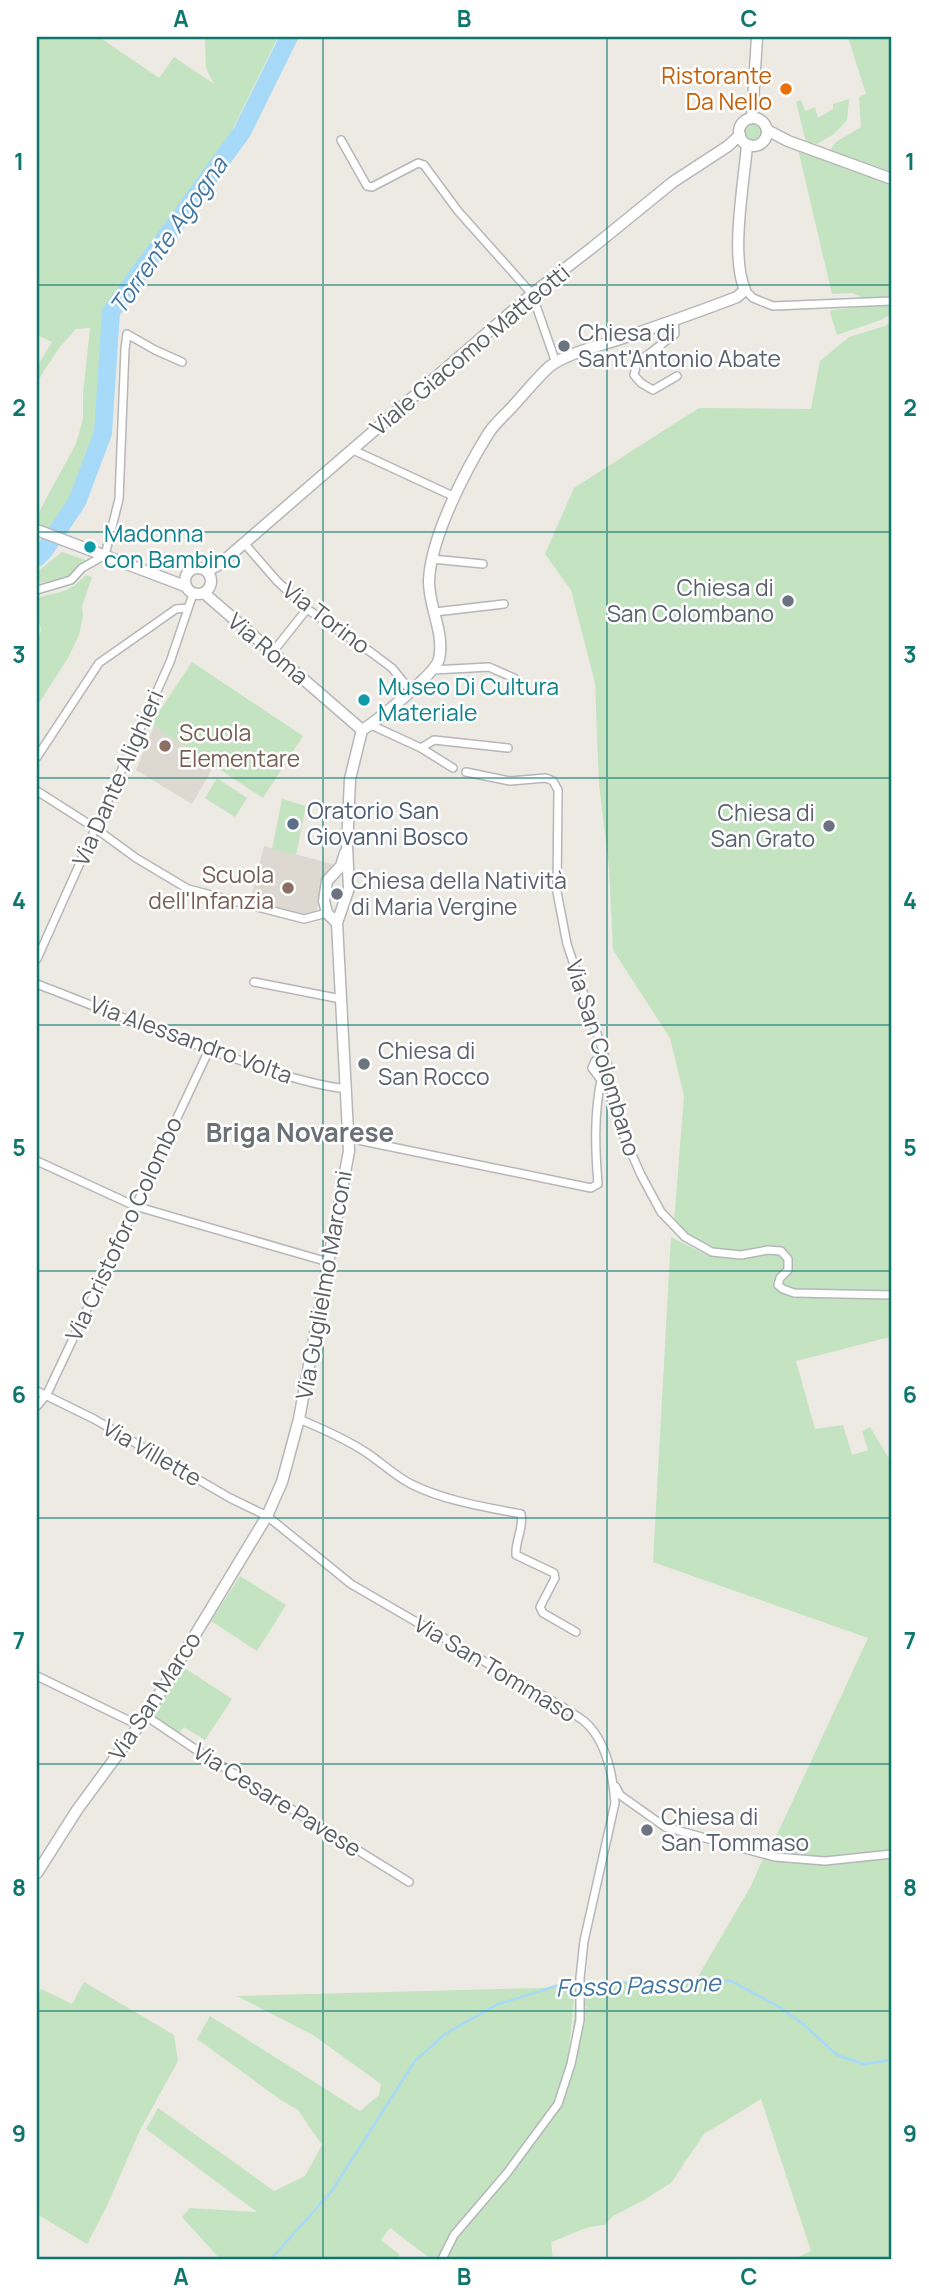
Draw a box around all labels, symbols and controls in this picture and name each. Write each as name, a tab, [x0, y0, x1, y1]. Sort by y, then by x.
text: A	[173, 2, 189, 34]
text: B	[457, 2, 471, 34]
text: C	[741, 2, 758, 34]
place label: Ristorante Da Nello	[661, 59, 772, 117]
marker: Ristorante Da Nello	[778, 81, 794, 97]
text: 1	[14, 145, 24, 177]
text: 1	[905, 145, 915, 177]
water label: Torrente Agogna	[101, 149, 235, 320]
street label: Viale Giacomo Matteotti	[363, 256, 576, 442]
place label: Chiesa di Sant'Antonio Abate	[578, 316, 781, 374]
marker: Chiesa di Sant'Antonio Abate	[556, 338, 572, 354]
text: 2	[12, 391, 26, 423]
text: 2	[903, 391, 917, 423]
place label: Madonna con Bambino	[104, 517, 241, 575]
marker: Madonna con Bambino	[82, 539, 98, 555]
place label: Chiesa di San Colombano	[607, 571, 774, 629]
street label: Via Torino	[276, 574, 377, 661]
marker: Chiesa di San Colombano	[780, 593, 796, 609]
street label: Via Roma	[221, 605, 316, 692]
text: 3	[12, 638, 26, 670]
text: 3	[903, 638, 917, 670]
place label: Museo Di Cultura Materiale	[378, 670, 559, 728]
street label: Via Dante Alighieri	[64, 684, 170, 871]
marker: Museo Di Cultura Materiale	[356, 692, 372, 708]
place label: Scuola Elementare	[179, 716, 300, 774]
marker: Scuola Elementare	[157, 738, 173, 754]
place label: Oratorio San Giovanni Bosco	[307, 794, 468, 852]
place label: Chiesa di San Grato	[711, 796, 815, 854]
marker: Oratorio San Giovanni Bosco	[285, 816, 301, 832]
marker: Chiesa di San Grato	[821, 818, 837, 834]
place label: Scuola dell'Infanzia	[148, 858, 274, 916]
place label: Chiesa della Natività di Maria Vergine	[351, 864, 567, 922]
marker: Scuola dell'Infanzia	[280, 880, 296, 896]
text: 4	[12, 884, 26, 916]
text: 4	[903, 884, 917, 916]
marker: Chiesa della Natività di Maria Vergine	[329, 886, 345, 902]
street label: Via San Colombano	[559, 956, 649, 1160]
street label: Via Alessandro Volta	[86, 988, 297, 1091]
place label: Chiesa di San Rocco	[378, 1034, 490, 1092]
marker: Chiesa di San Rocco	[356, 1056, 372, 1072]
street label: Via Cristoforo Colombo	[57, 1111, 189, 1346]
district label: Briga Novarese	[206, 1114, 394, 1150]
text: 5	[12, 1131, 26, 1163]
text: 5	[903, 1131, 917, 1163]
street label: Via Guglielmo Marconi	[287, 1168, 359, 1402]
text: 6	[12, 1378, 26, 1410]
text: 6	[903, 1378, 917, 1410]
street label: Via Villette	[97, 1411, 208, 1493]
street label: Via San Tommaso	[408, 1607, 583, 1729]
text: 7	[13, 1624, 25, 1656]
text: 7	[904, 1624, 916, 1656]
street label: Via San Marco	[101, 1625, 208, 1766]
street label: Via Cesare Pavese	[187, 1734, 368, 1864]
place label: Chiesa di San Tommaso	[661, 1800, 809, 1858]
marker: Chiesa di San Tommaso	[639, 1822, 655, 1838]
text: 8	[12, 1871, 26, 1903]
text: 8	[903, 1871, 917, 1903]
water label: Fosso Passone	[555, 1965, 723, 2004]
text: 9	[12, 2117, 26, 2149]
text: 9	[903, 2117, 917, 2149]
text: A	[173, 2260, 189, 2292]
text: B	[457, 2260, 471, 2292]
text: C	[741, 2260, 758, 2292]

